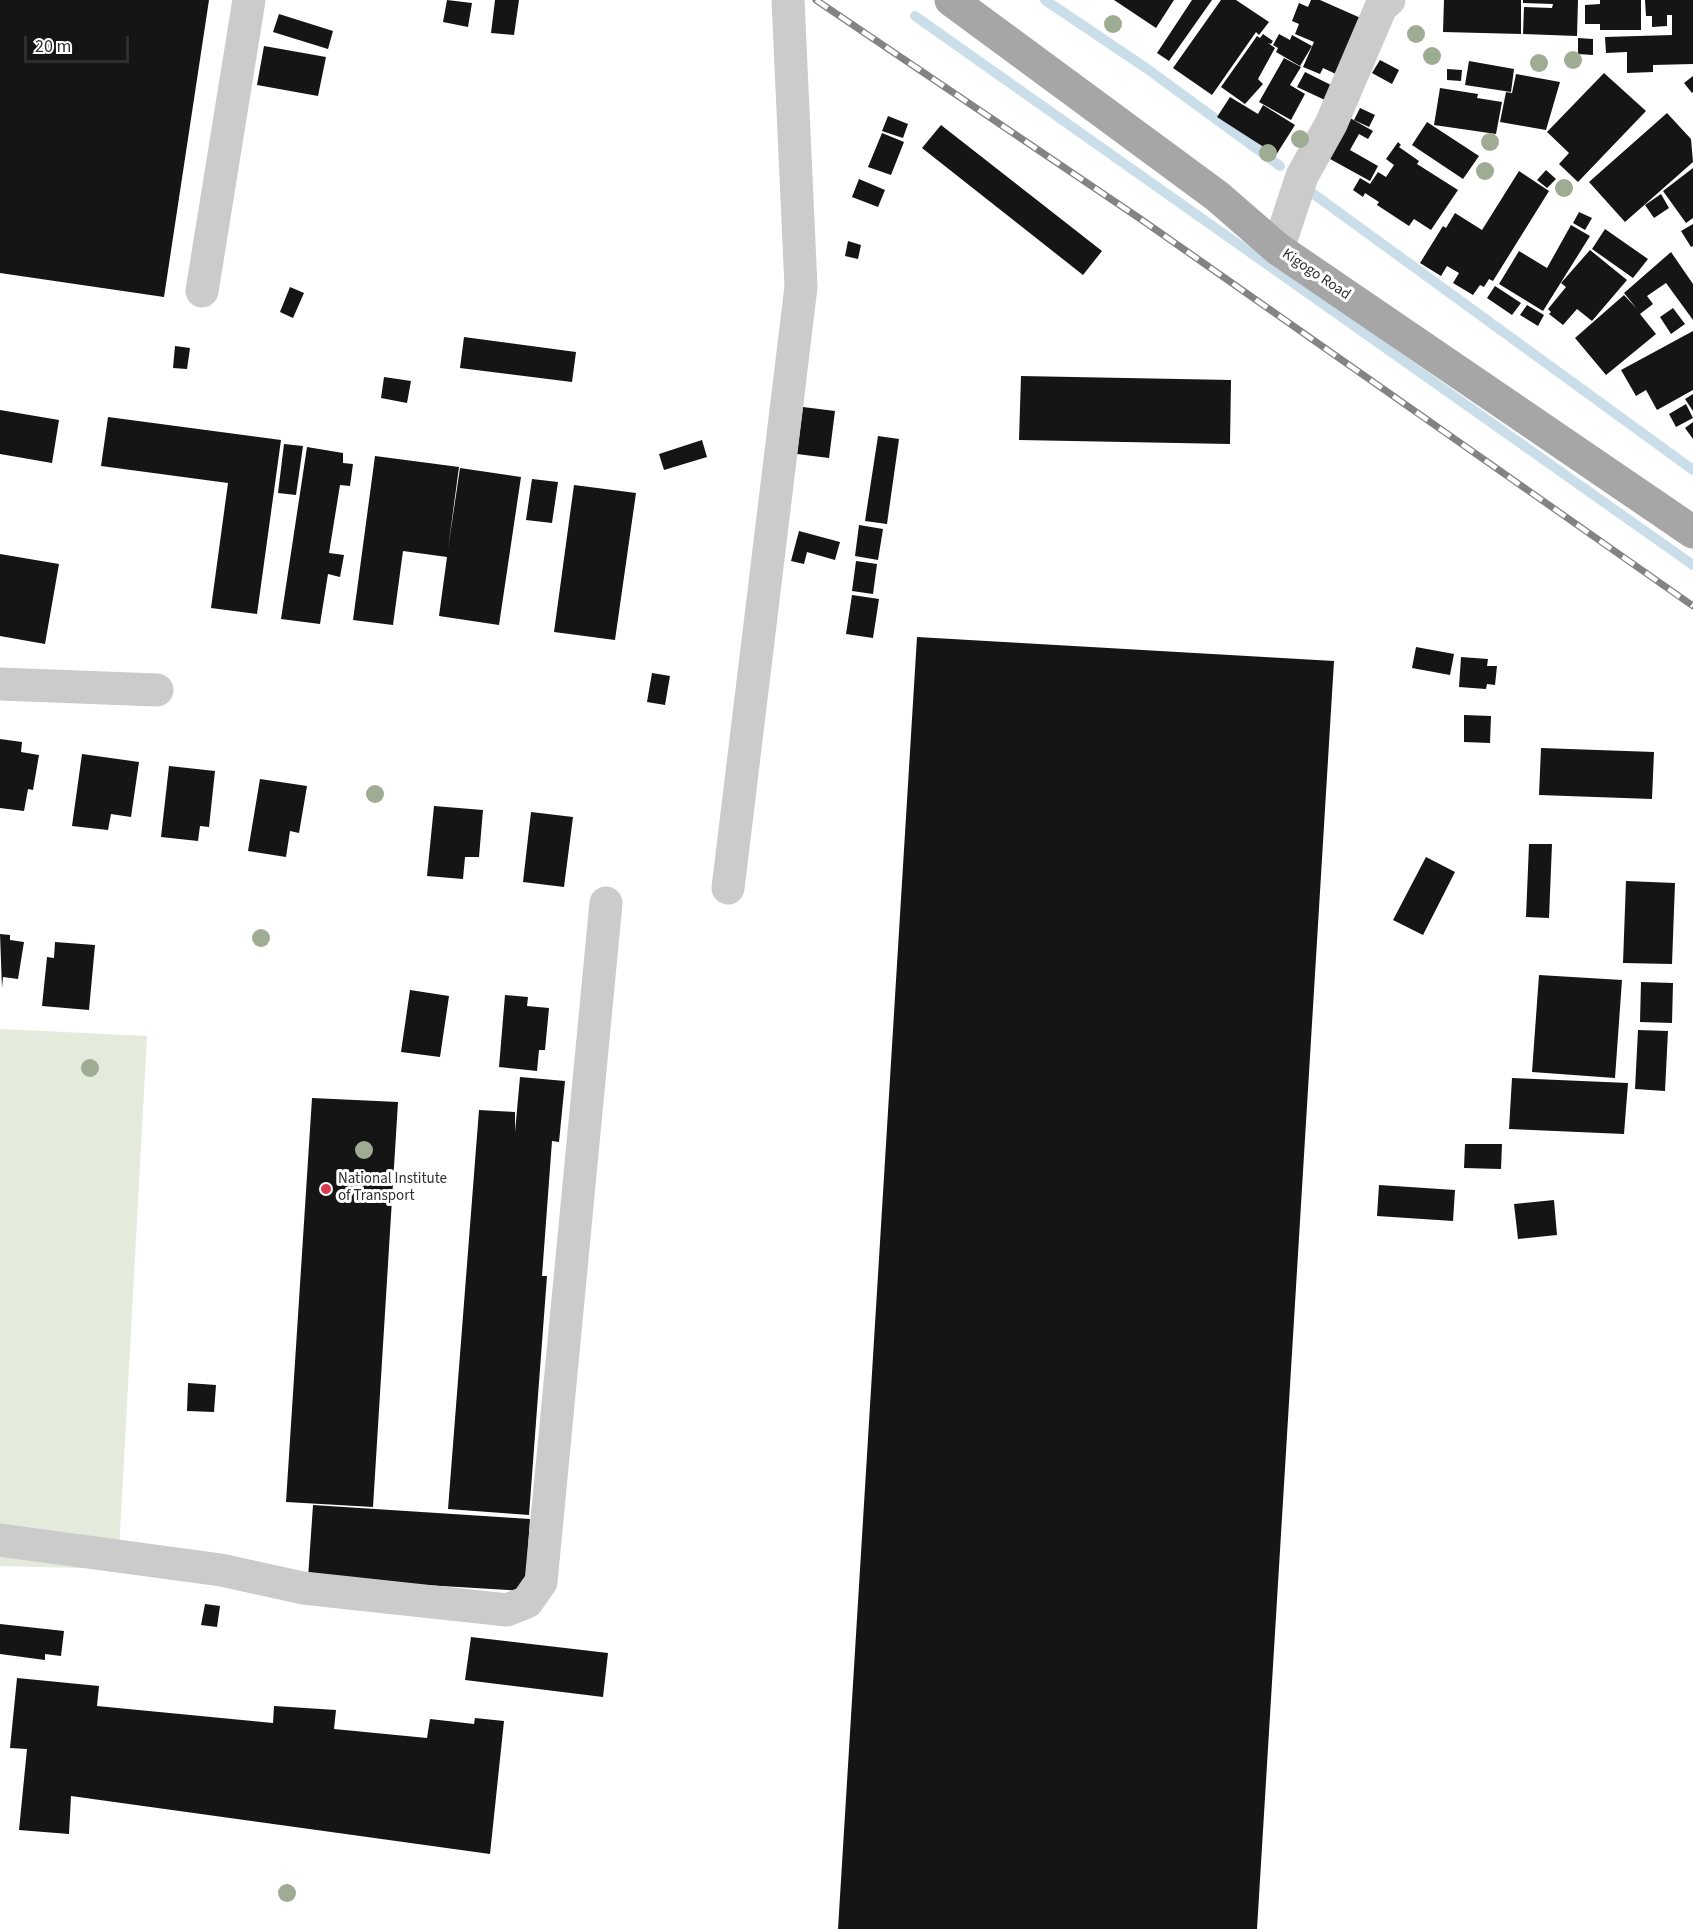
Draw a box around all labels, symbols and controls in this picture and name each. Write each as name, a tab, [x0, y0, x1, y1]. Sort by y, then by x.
scale bar	[27, 24, 132, 62]
text: 20 m	[35, 34, 71, 59]
street label: Kigogo Road	[1278, 246, 1354, 304]
place label: National Institute of Transport	[338, 1171, 447, 1206]
marker: National Institute of Transport	[319, 1182, 333, 1196]

